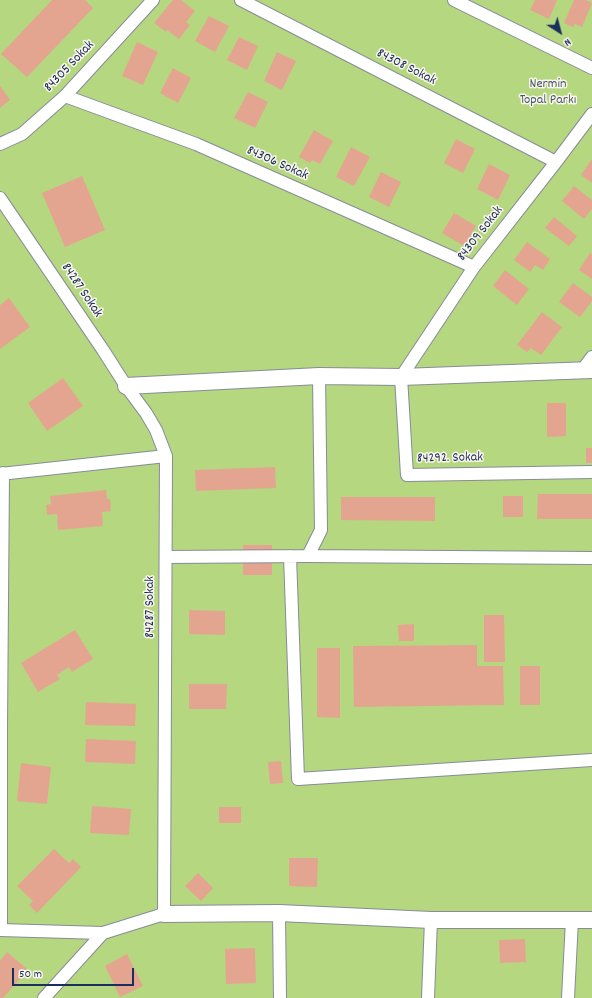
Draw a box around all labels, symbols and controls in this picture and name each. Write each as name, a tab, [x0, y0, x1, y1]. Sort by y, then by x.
north arrow	[540, 12, 580, 52]
text: N	[560, 34, 574, 50]
street label: 84305 Sokak	[41, 38, 99, 96]
street label: 84308 Sokak	[373, 46, 439, 90]
park label: Nermin Topal Parkı	[520, 77, 576, 110]
street label: 84306 Sokak	[244, 143, 310, 185]
street label: 84309 Sokak	[454, 203, 508, 265]
street label: 84287 Sokak	[57, 261, 105, 321]
street label: 84292. Sokak	[417, 450, 483, 468]
street label: 84287 Sokak	[143, 576, 159, 638]
scale bar	[14, 960, 136, 986]
text: 50 m	[19, 966, 42, 983]

